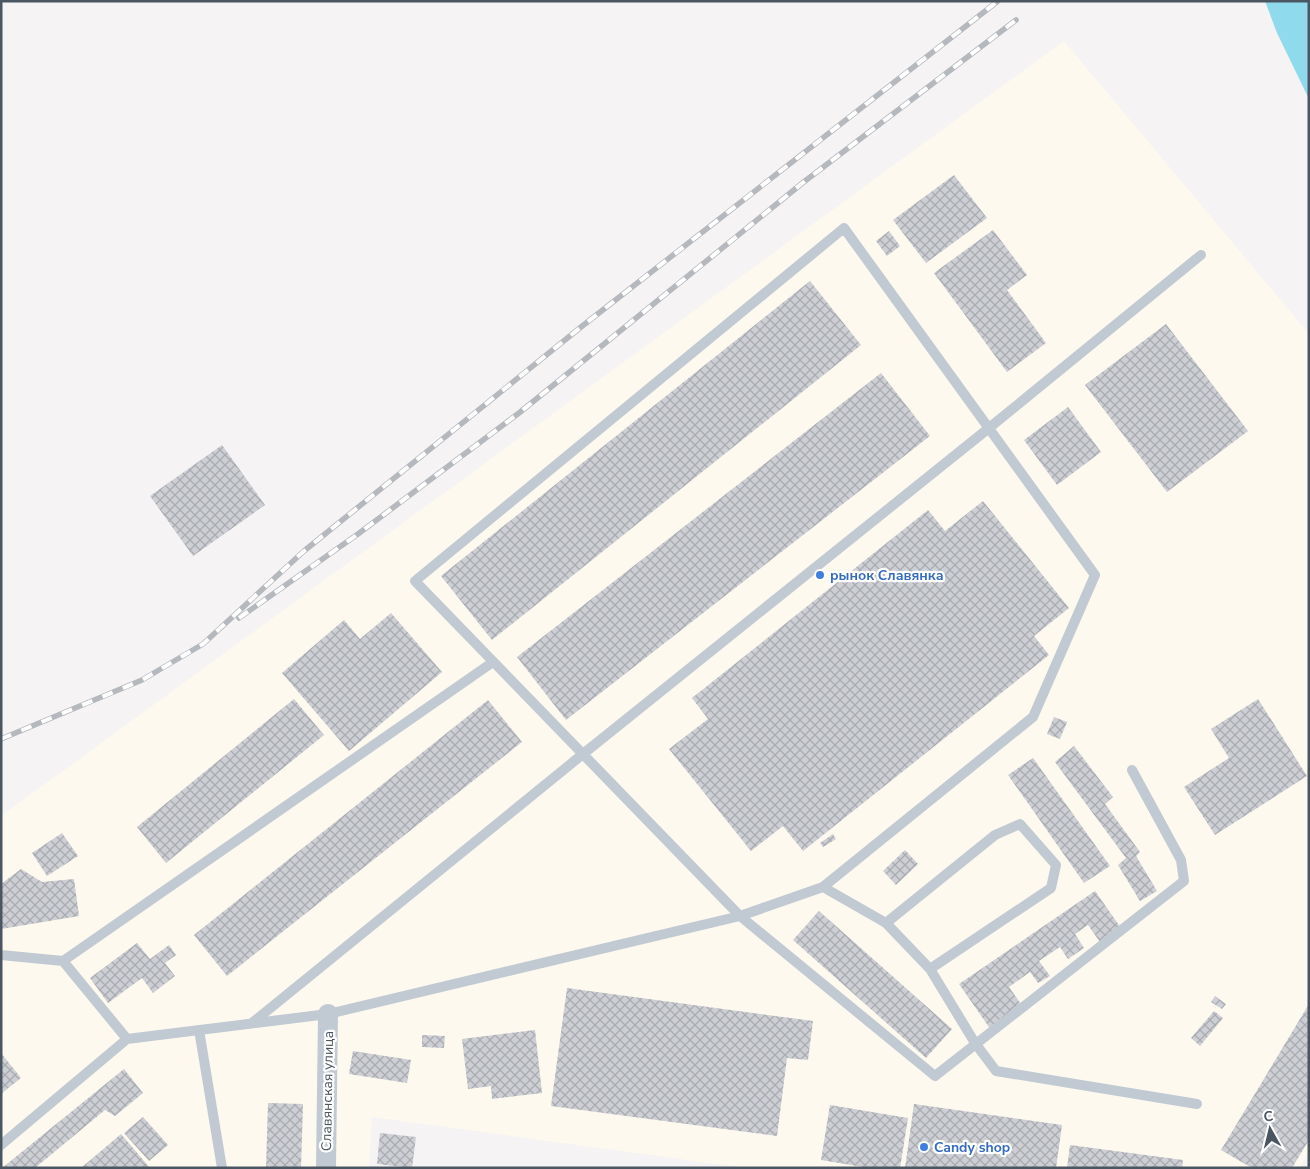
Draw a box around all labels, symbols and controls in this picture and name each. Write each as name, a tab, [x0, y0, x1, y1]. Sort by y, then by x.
place label: рынок Славянка	[830, 566, 944, 585]
marker: рынок Славянка	[814, 569, 826, 581]
street label: Славянская улица	[317, 1031, 338, 1151]
north arrow	[1245, 1104, 1295, 1154]
text: С	[1262, 1106, 1275, 1127]
place label: Candy shop	[934, 1138, 1010, 1157]
marker: Candy shop	[918, 1141, 930, 1153]

